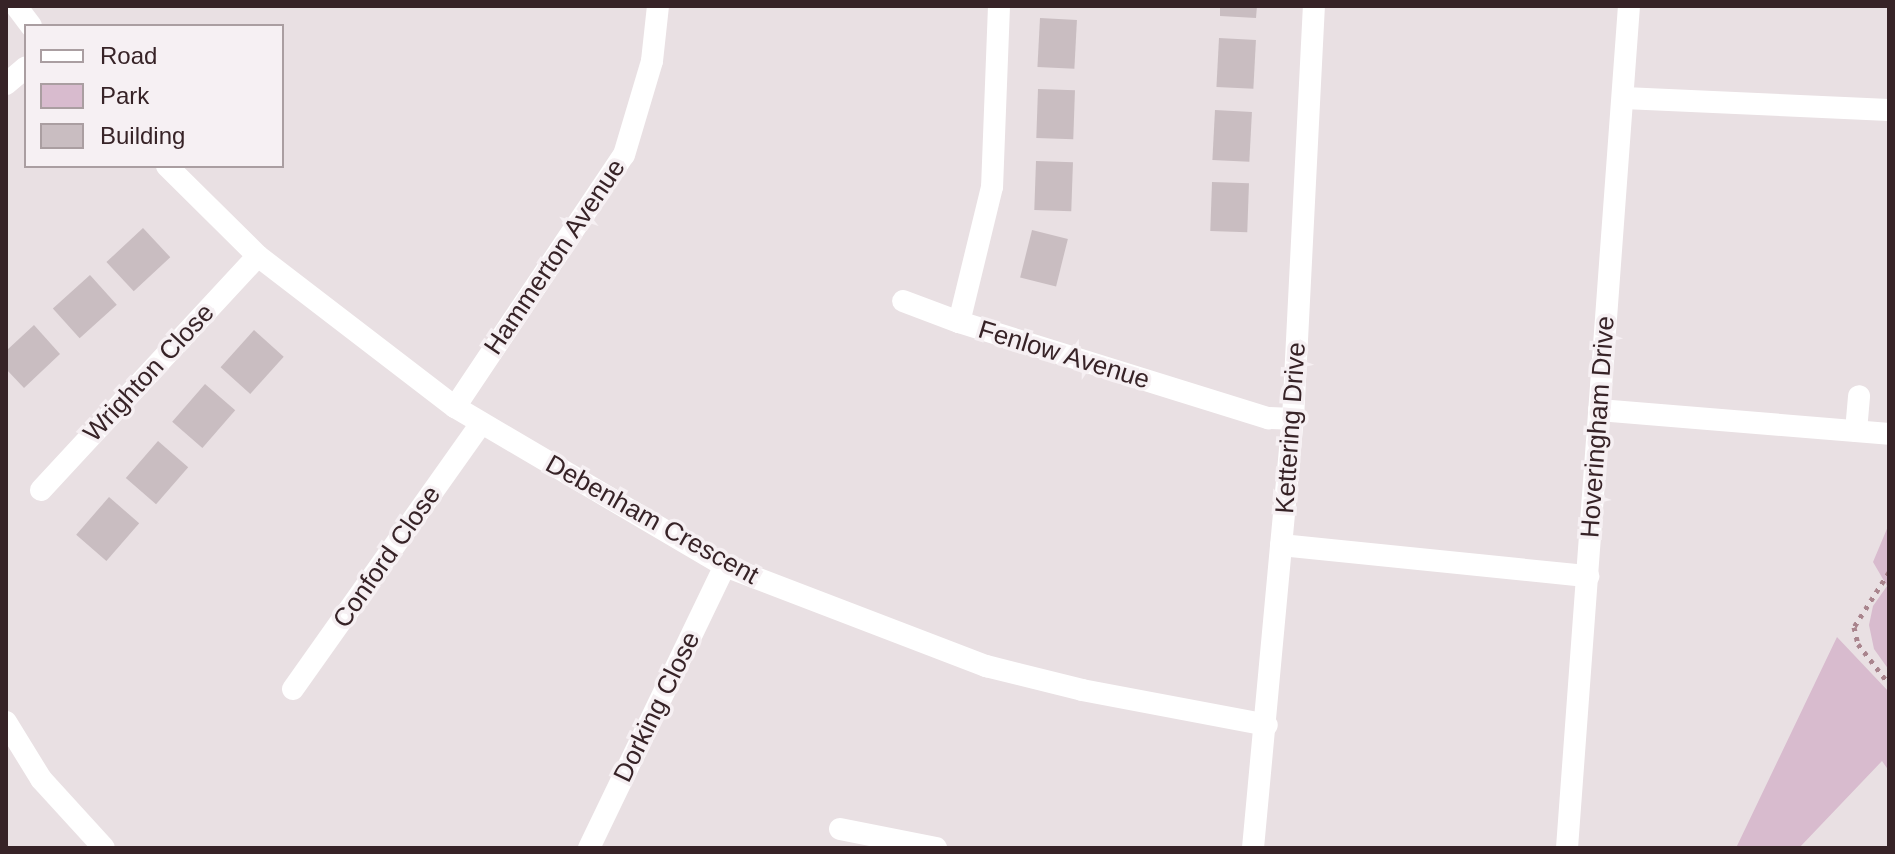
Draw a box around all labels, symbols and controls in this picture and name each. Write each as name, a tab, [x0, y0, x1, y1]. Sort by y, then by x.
legend	[24, 24, 284, 168]
text: Road	[100, 42, 157, 69]
text: Park	[100, 82, 149, 109]
text: Building	[100, 122, 185, 149]
street label: Hammerton Avenue	[478, 153, 632, 361]
street label: Wrighton Close	[77, 298, 221, 448]
street label: Fenlow Avenue	[974, 314, 1154, 396]
street label: Hoveringham Drive	[1575, 315, 1621, 539]
street label: Kettering Drive	[1269, 341, 1313, 515]
street label: Debenham Crescent	[540, 449, 764, 591]
street label: Conford Close	[327, 480, 447, 634]
street label: Dorking Close	[607, 627, 707, 787]

